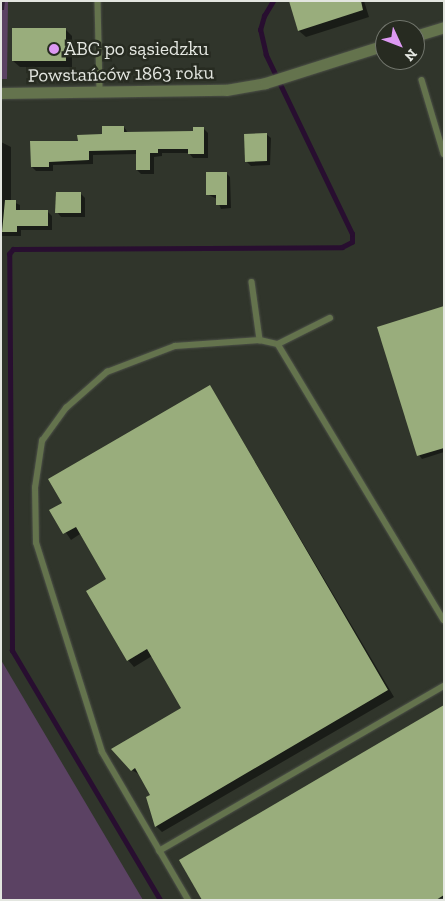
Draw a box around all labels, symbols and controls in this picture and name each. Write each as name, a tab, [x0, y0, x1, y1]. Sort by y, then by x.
north arrow	[375, 20, 425, 70]
place label: ABC po sąsiedzku	[64, 38, 209, 60]
marker: ABC po sąsiedzku	[48, 43, 60, 55]
text: N	[401, 45, 420, 65]
street label: Powstańców 1863 roku	[28, 61, 214, 87]

